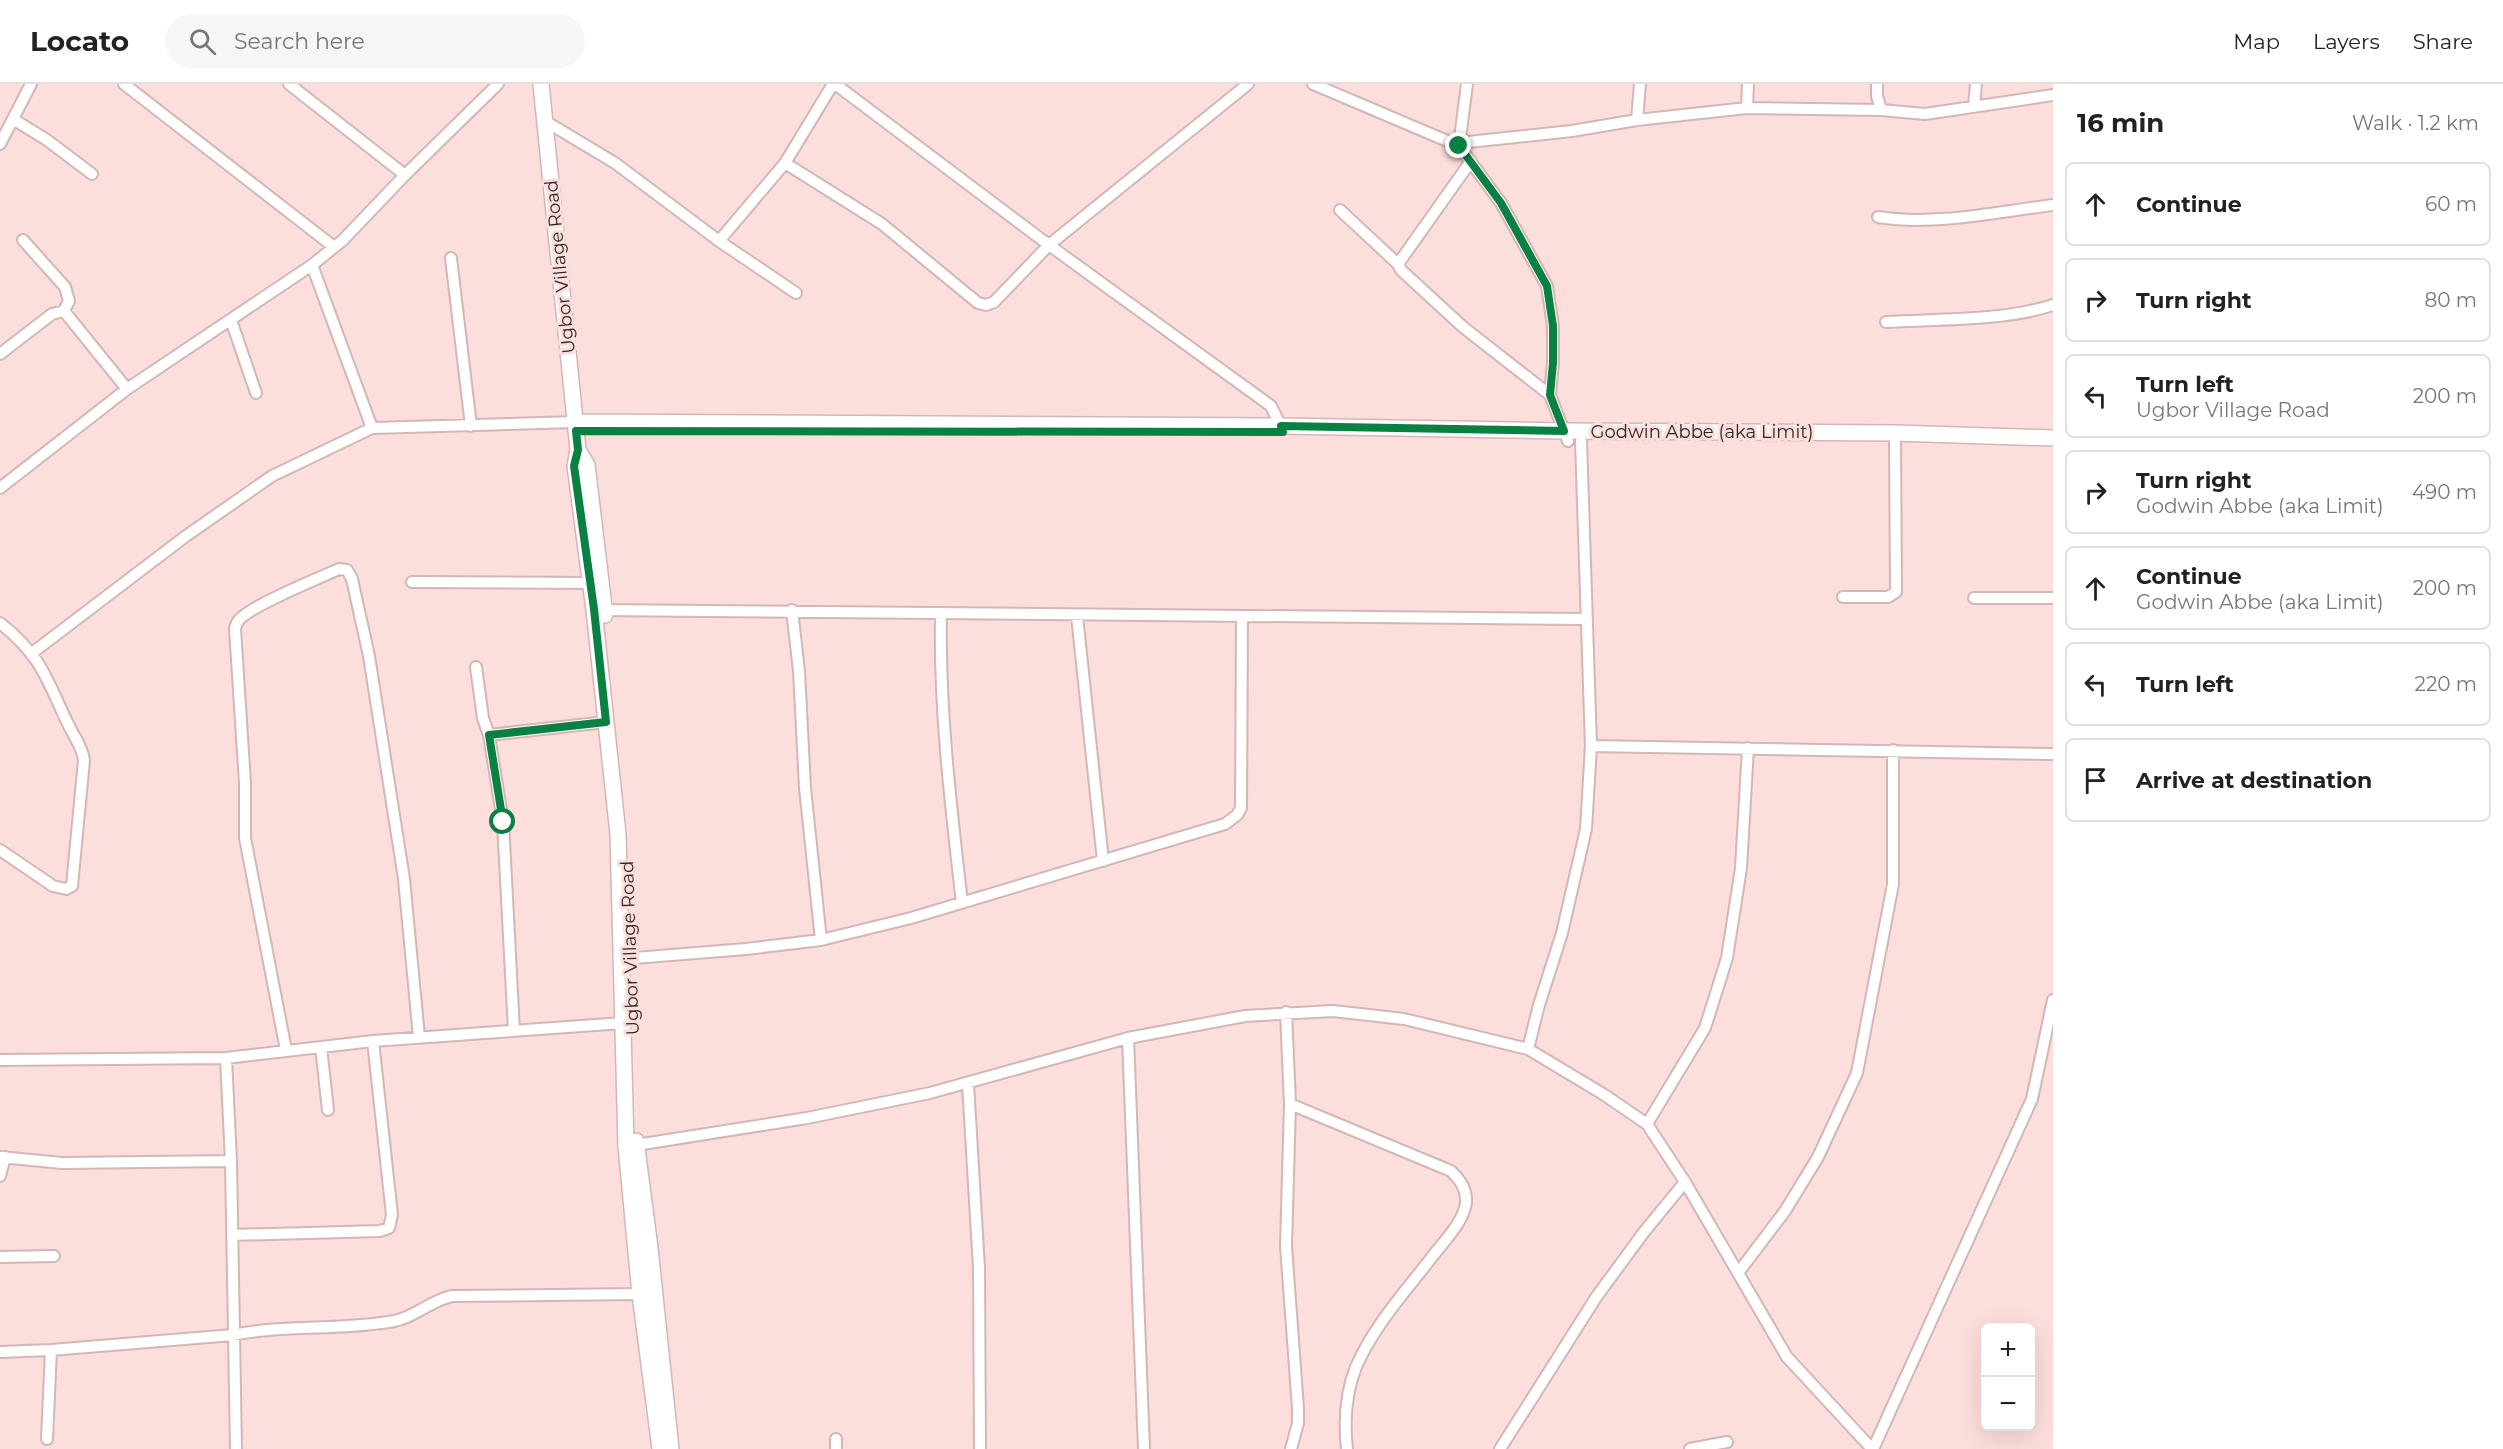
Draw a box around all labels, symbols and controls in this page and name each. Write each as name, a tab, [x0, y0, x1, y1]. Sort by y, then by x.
search box	[165, 14, 585, 68]
text: Locato	[30, 24, 129, 58]
icon: search	[186, 25, 219, 58]
text: Search here	[234, 28, 365, 55]
text: Map	[2233, 29, 2280, 54]
text: Layers	[2313, 29, 2380, 54]
text: Share	[2413, 29, 2473, 54]
text: 16 min	[2077, 107, 2164, 139]
text: Walk · 1.2 km	[2352, 111, 2479, 135]
route end	[1445, 132, 1471, 158]
street label: Ugbor Village Road	[540, 179, 580, 355]
icon: ahead	[2079, 188, 2112, 221]
text: Continue	[2136, 191, 2242, 218]
text: 60 m	[2425, 192, 2477, 216]
icon: right	[2079, 284, 2112, 317]
text: Turn right	[2136, 287, 2251, 314]
text: 80 m	[2425, 288, 2477, 312]
text: Turn left	[2136, 371, 2234, 398]
icon: left	[2079, 380, 2112, 413]
text: 200 m	[2413, 384, 2477, 408]
text: Ugbor Village Road	[2136, 398, 2330, 422]
street label: Godwin Abbe (aka Limit)	[1591, 421, 1813, 443]
text: Turn right	[2136, 467, 2251, 494]
icon: right	[2079, 476, 2112, 509]
text: 490 m	[2412, 480, 2477, 504]
text: Godwin Abbe (aka Limit)	[2136, 494, 2384, 518]
text: Continue	[2136, 563, 2242, 590]
icon: ahead	[2079, 572, 2112, 605]
text: 200 m	[2413, 576, 2477, 600]
text: Godwin Abbe (aka Limit)	[2136, 590, 2384, 614]
icon: left	[2079, 668, 2112, 701]
text: Turn left	[2136, 671, 2234, 698]
text: 220 m	[2415, 672, 2477, 696]
icon: arrive	[2079, 764, 2112, 797]
text: Arrive at destination	[2136, 767, 2372, 794]
route start	[489, 808, 515, 834]
street label: Ugbor Village Road	[616, 860, 644, 1036]
map controls	[1981, 1323, 2035, 1431]
button: +	[1981, 1323, 2035, 1377]
button: −	[1981, 1377, 2035, 1431]

